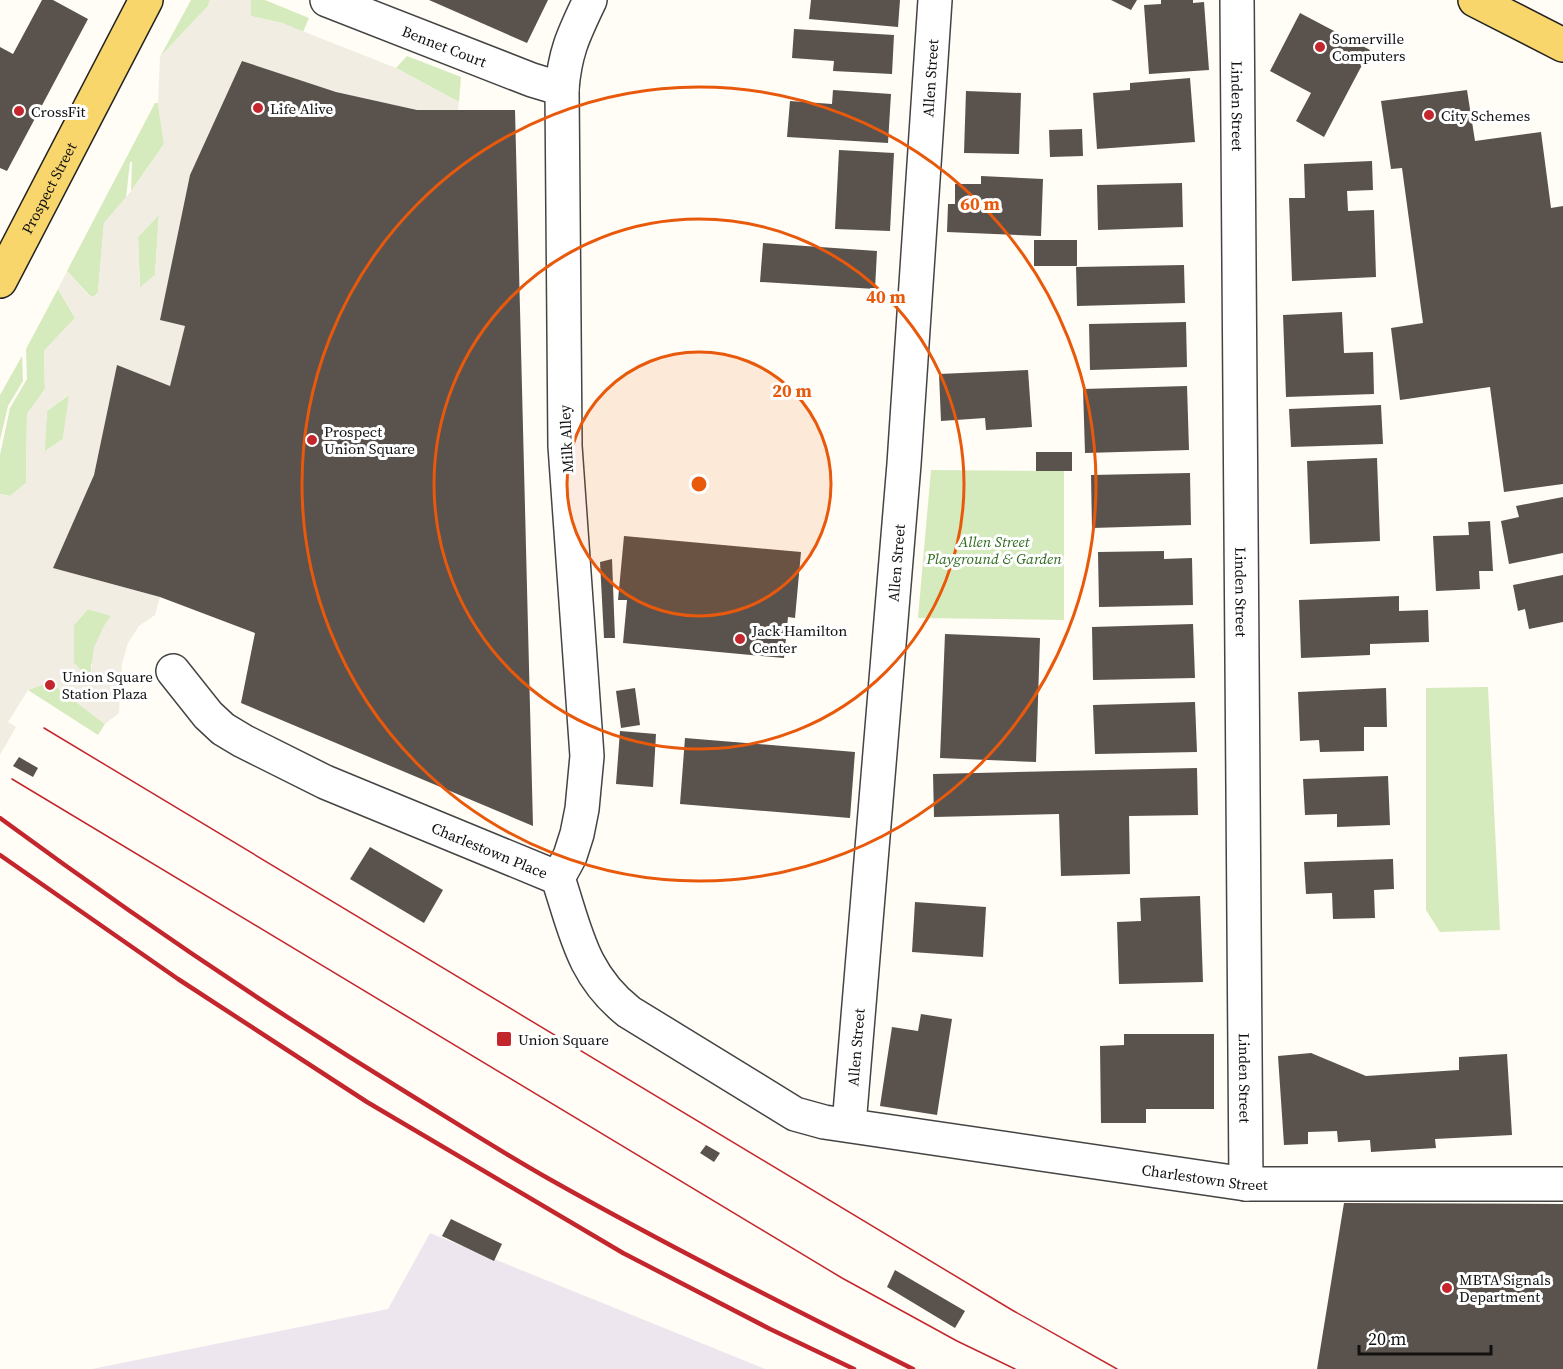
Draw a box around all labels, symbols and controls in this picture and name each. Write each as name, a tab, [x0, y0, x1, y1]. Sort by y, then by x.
street label: Bennet Court	[399, 20, 490, 72]
place label: Somerville Computers	[1332, 28, 1406, 66]
street label: Allen Street	[917, 38, 943, 118]
marker: Somerville Computers	[1313, 40, 1327, 54]
street label: Linden Street	[1227, 61, 1249, 151]
place label: Life Alive	[270, 98, 334, 119]
place label: CrossFit	[31, 101, 86, 122]
marker: Life Alive	[251, 101, 265, 115]
marker: CrossFit	[12, 104, 26, 118]
place label: City Schemes	[1441, 105, 1530, 126]
marker: City Schemes	[1422, 108, 1436, 122]
street label: Prospect Street	[16, 138, 81, 237]
text: 60 m	[960, 191, 1000, 216]
text: 40 m	[866, 284, 906, 309]
text: 20 m	[772, 378, 812, 403]
street label: Milk Alley	[554, 404, 578, 474]
place label: Prospect Union Square	[324, 421, 415, 459]
marker: Prospect Union Square	[305, 433, 319, 447]
centre of rings	[689, 474, 709, 494]
street label: Allen Street	[882, 523, 909, 603]
park label: Allen Street Playground & Garden	[925, 531, 1062, 569]
street label: Linden Street	[1231, 547, 1252, 637]
place label: Jack Hamilton Center	[751, 620, 847, 658]
marker: Jack Hamilton Center	[733, 632, 747, 646]
place label: Union Square Station Plaza	[62, 666, 153, 704]
marker: Union Square Station Plaza	[43, 678, 57, 692]
street label: Charlestown Place	[429, 817, 551, 883]
street label: Allen Street	[842, 1007, 869, 1087]
place label: Union Square	[518, 1029, 609, 1050]
marker: Union Square	[495, 1030, 513, 1048]
street label: Linden Street	[1234, 1033, 1256, 1123]
street label: Charlestown Street	[1140, 1158, 1268, 1195]
place label: MBTA Signals Department	[1459, 1269, 1551, 1307]
marker: MBTA Signals Department	[1440, 1281, 1454, 1295]
scale bar	[1359, 1318, 1491, 1356]
text: 20 m	[1368, 1326, 1406, 1351]

